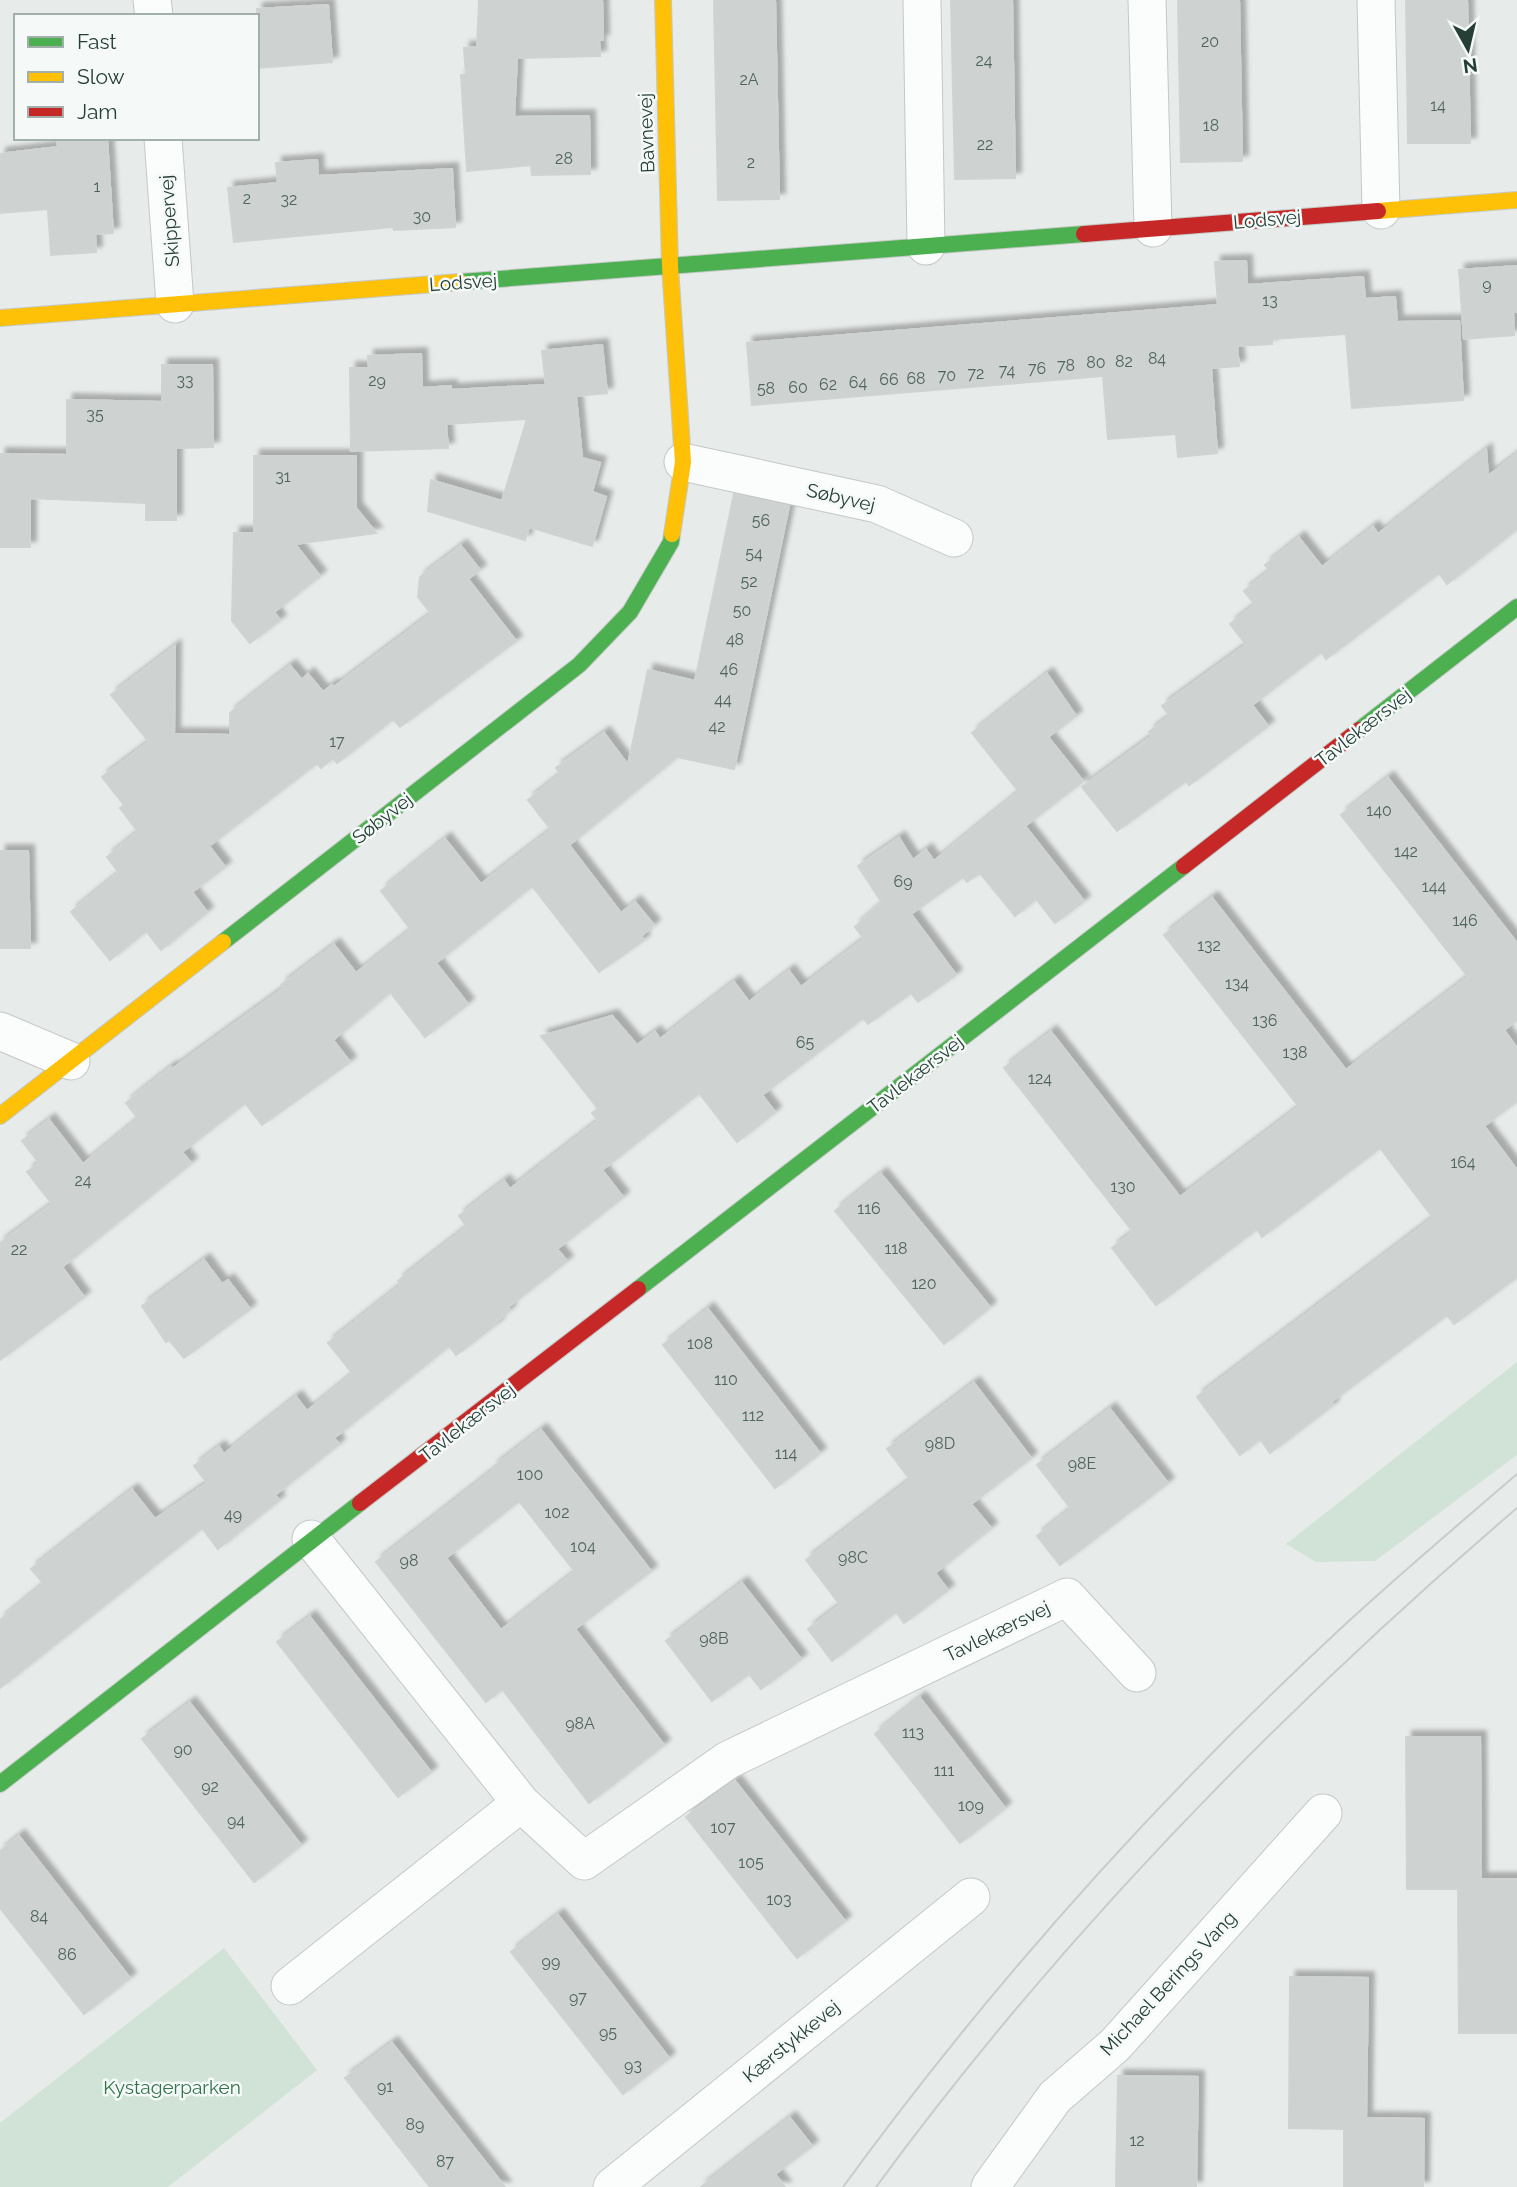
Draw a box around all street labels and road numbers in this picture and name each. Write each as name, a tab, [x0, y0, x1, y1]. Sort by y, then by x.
street label: Bavnevej	[634, 93, 658, 173]
street label: Skippervej	[155, 174, 183, 268]
street label: Lodsvej	[1232, 205, 1302, 233]
street label: Lodsvej	[428, 269, 498, 295]
street label: Søbyvej	[805, 478, 877, 516]
street label: Tavlekærsvej	[1311, 683, 1415, 771]
street label: Søbyvej	[348, 788, 416, 848]
street label: Tavlekærsvej	[863, 1030, 967, 1118]
street label: Tavlekærsvej	[415, 1378, 519, 1466]
street label: Tavlekærsvej	[941, 1596, 1053, 1666]
street label: Michael Berings Vang	[1095, 1906, 1241, 2060]
street label: Kærstykkevej	[738, 1995, 844, 2087]

